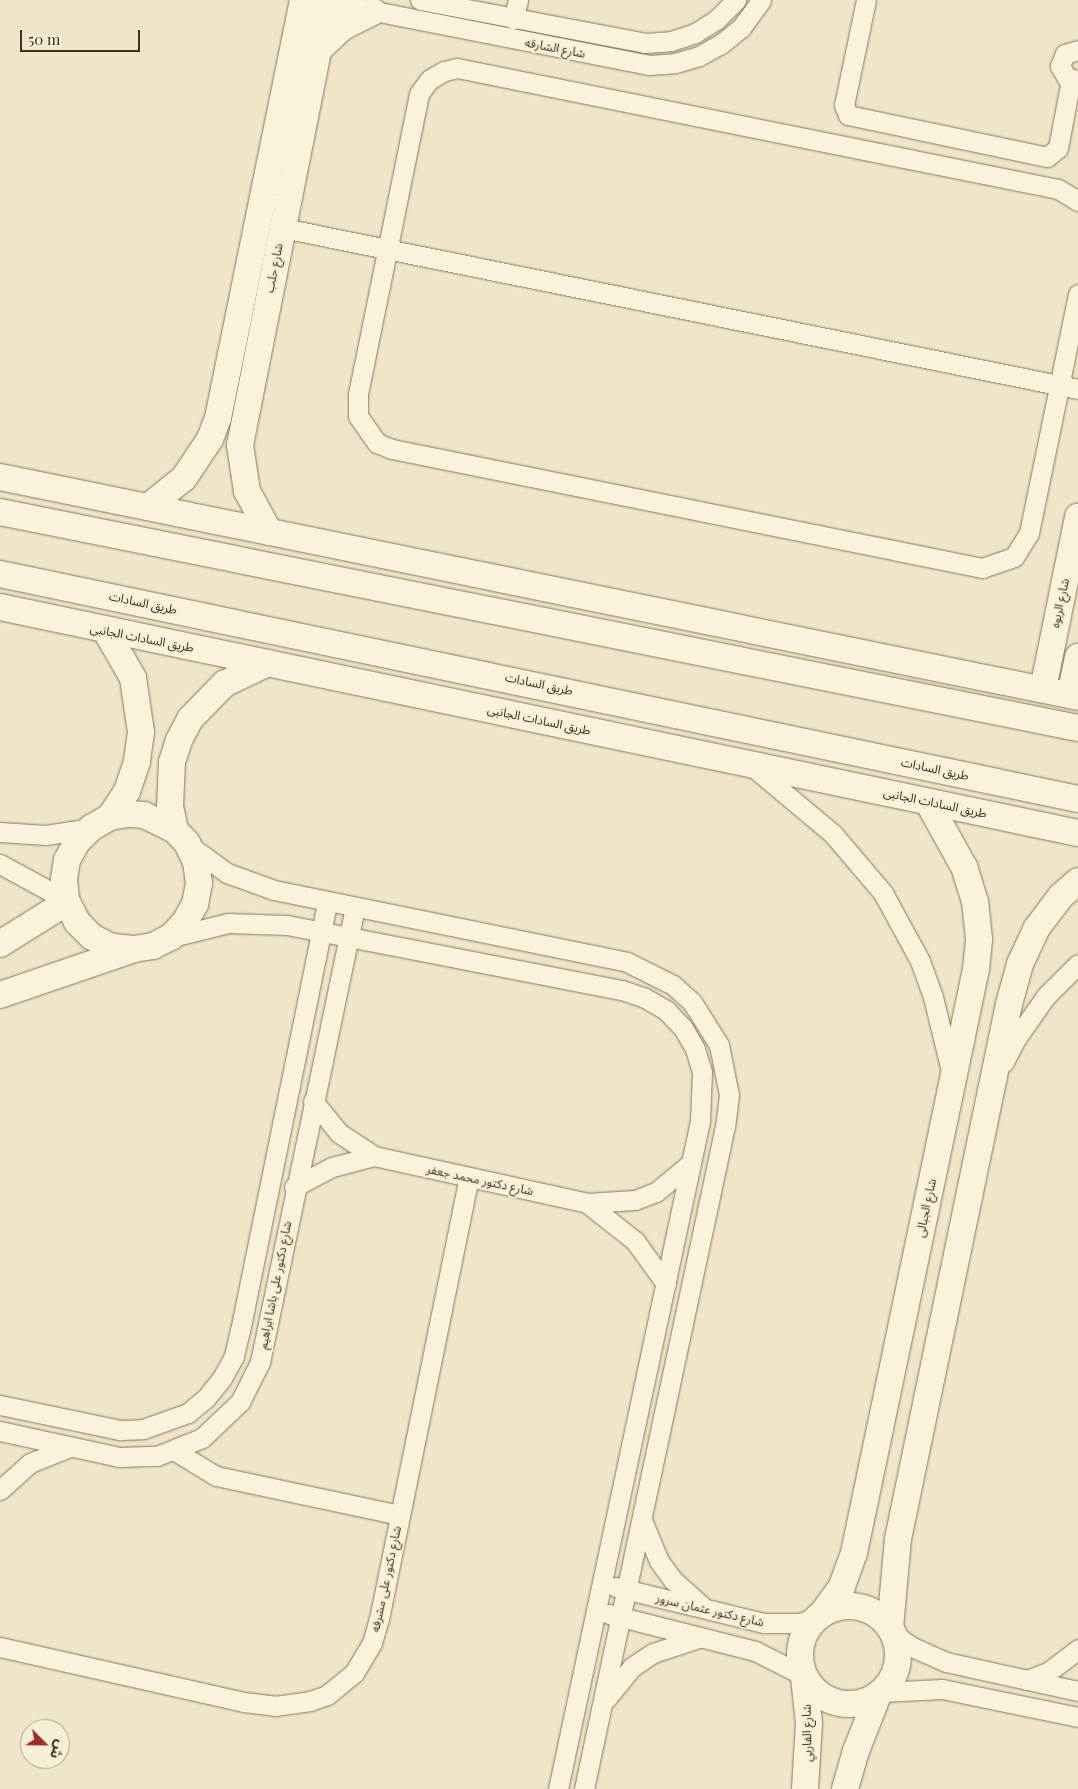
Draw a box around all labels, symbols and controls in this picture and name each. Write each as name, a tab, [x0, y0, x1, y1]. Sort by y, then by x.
scale bar	[22, 20, 142, 52]
text: 50 m	[28, 29, 60, 49]
street label: شارع الشارقه	[524, 35, 586, 61]
street label: شارع حلب	[262, 242, 286, 294]
street label: شارع الربوه	[1048, 577, 1072, 629]
street label: طريق السادات	[108, 589, 178, 617]
street label: طريق السادات الجانبى	[89, 621, 195, 655]
street label: طريق السادات	[504, 670, 574, 698]
street label: طريق السادات الجانبى	[486, 702, 592, 738]
street label: طريق السادات	[900, 755, 970, 783]
street label: طريق السادات الجانبى	[882, 785, 988, 821]
street label: شارع دكتور محمد جعفر	[425, 1162, 535, 1198]
street label: شارع الجبالى	[913, 1177, 939, 1239]
street label: شارع دكتور على باشا ابراهيم	[256, 1220, 294, 1350]
street label: شارع دكتور على مشرفه	[368, 1525, 404, 1633]
street label: شارع دكتور عثمان سرور	[654, 1591, 766, 1629]
street label: شارع الفاربي	[799, 1704, 815, 1762]
north arrow	[20, 1719, 70, 1769]
text: ش	[46, 1737, 71, 1762]

